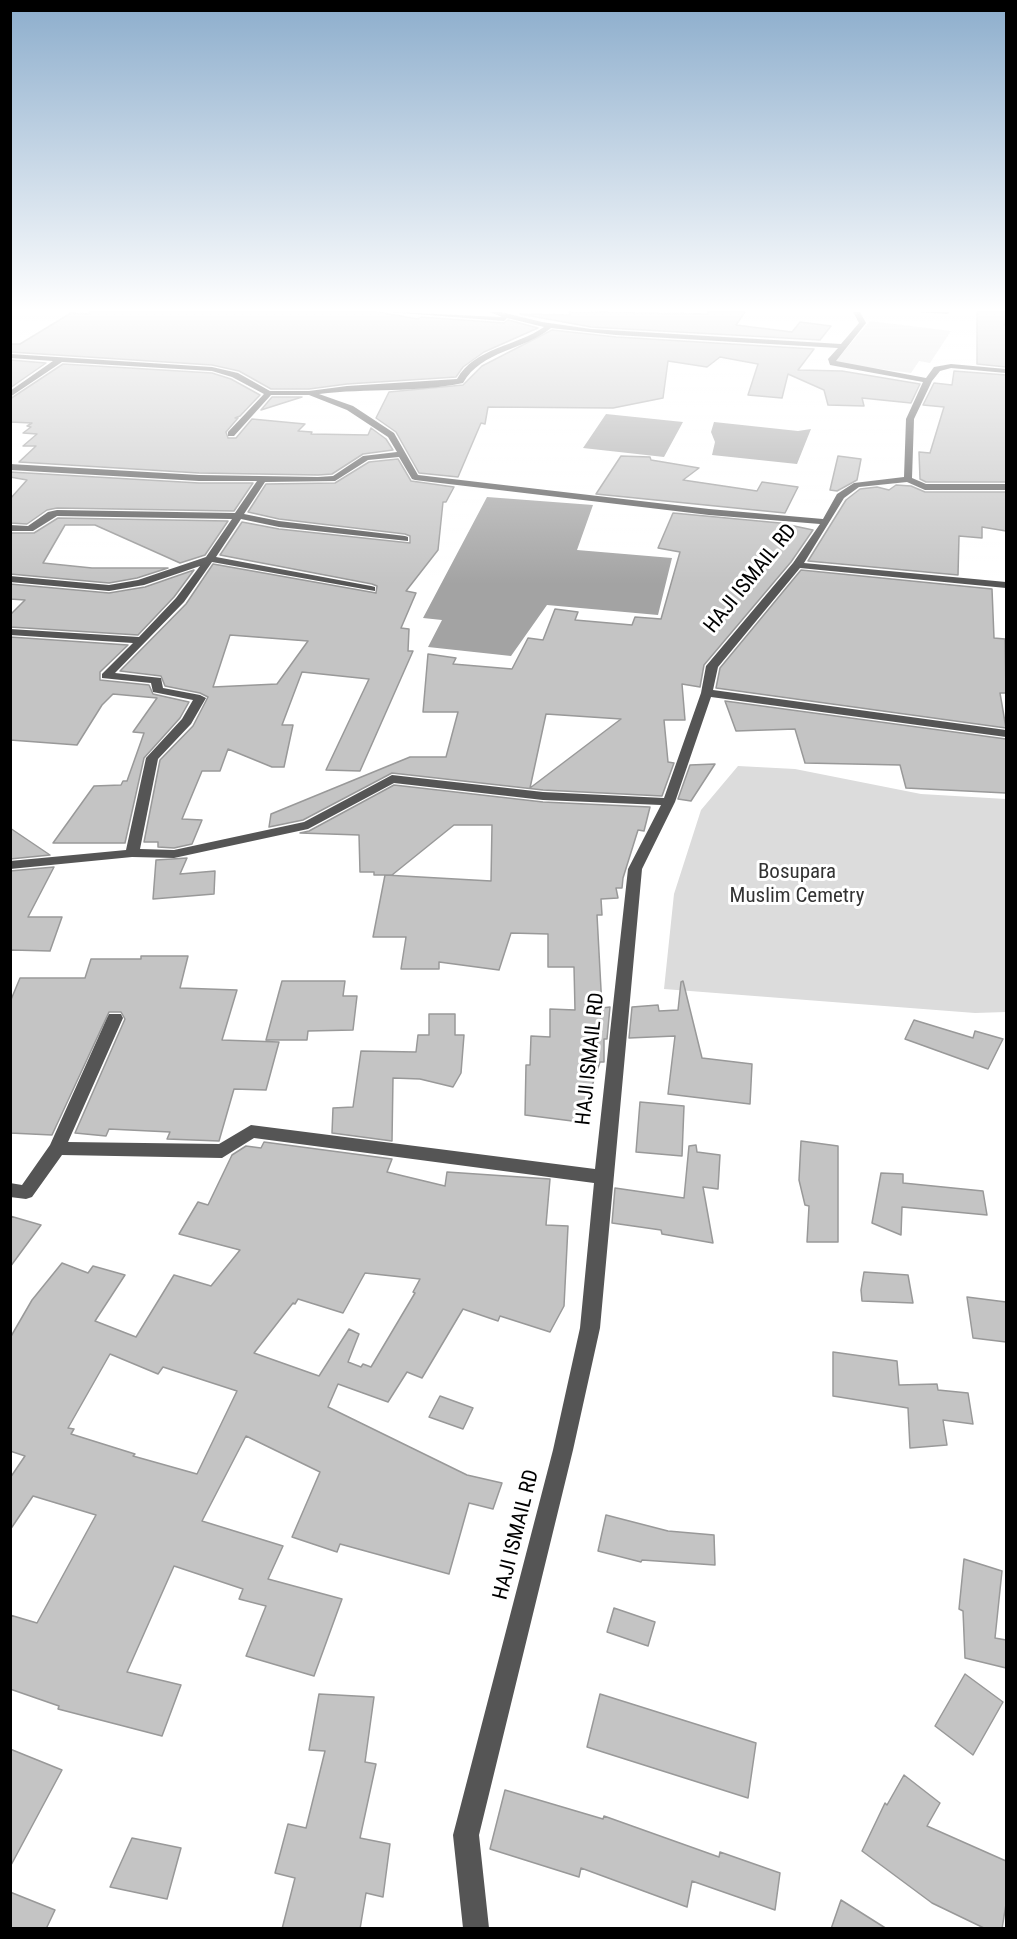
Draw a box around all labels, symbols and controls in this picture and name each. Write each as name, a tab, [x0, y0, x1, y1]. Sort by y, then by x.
street label: HAJI ISMAIL RD	[699, 519, 803, 639]
park label: Bosupara Muslim Cemetry	[730, 860, 864, 910]
street label: HAJI ISMAIL RD	[572, 992, 610, 1126]
street label: HAJI ISMAIL RD	[489, 1467, 545, 1603]

